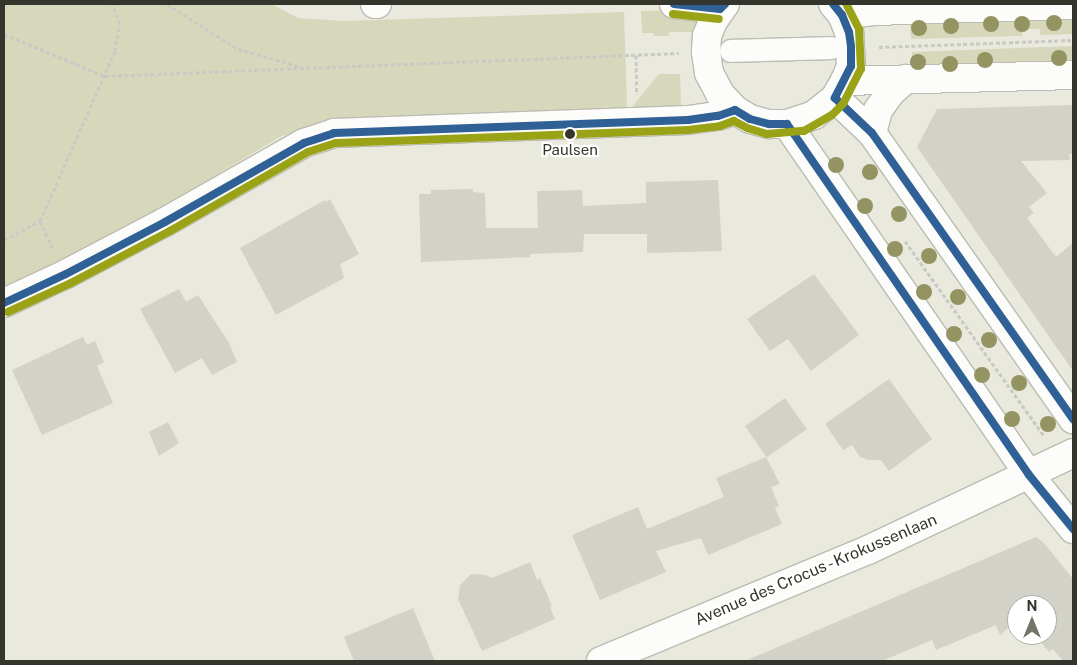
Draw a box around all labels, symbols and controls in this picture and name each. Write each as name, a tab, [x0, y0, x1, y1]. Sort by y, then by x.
marker: Paulsen	[565, 129, 575, 139]
place label: Paulsen	[542, 141, 598, 159]
street label: Avenue des Crocus - Krokussenlaan	[690, 509, 942, 631]
north arrow	[1007, 595, 1057, 645]
text: N	[1027, 598, 1037, 614]

